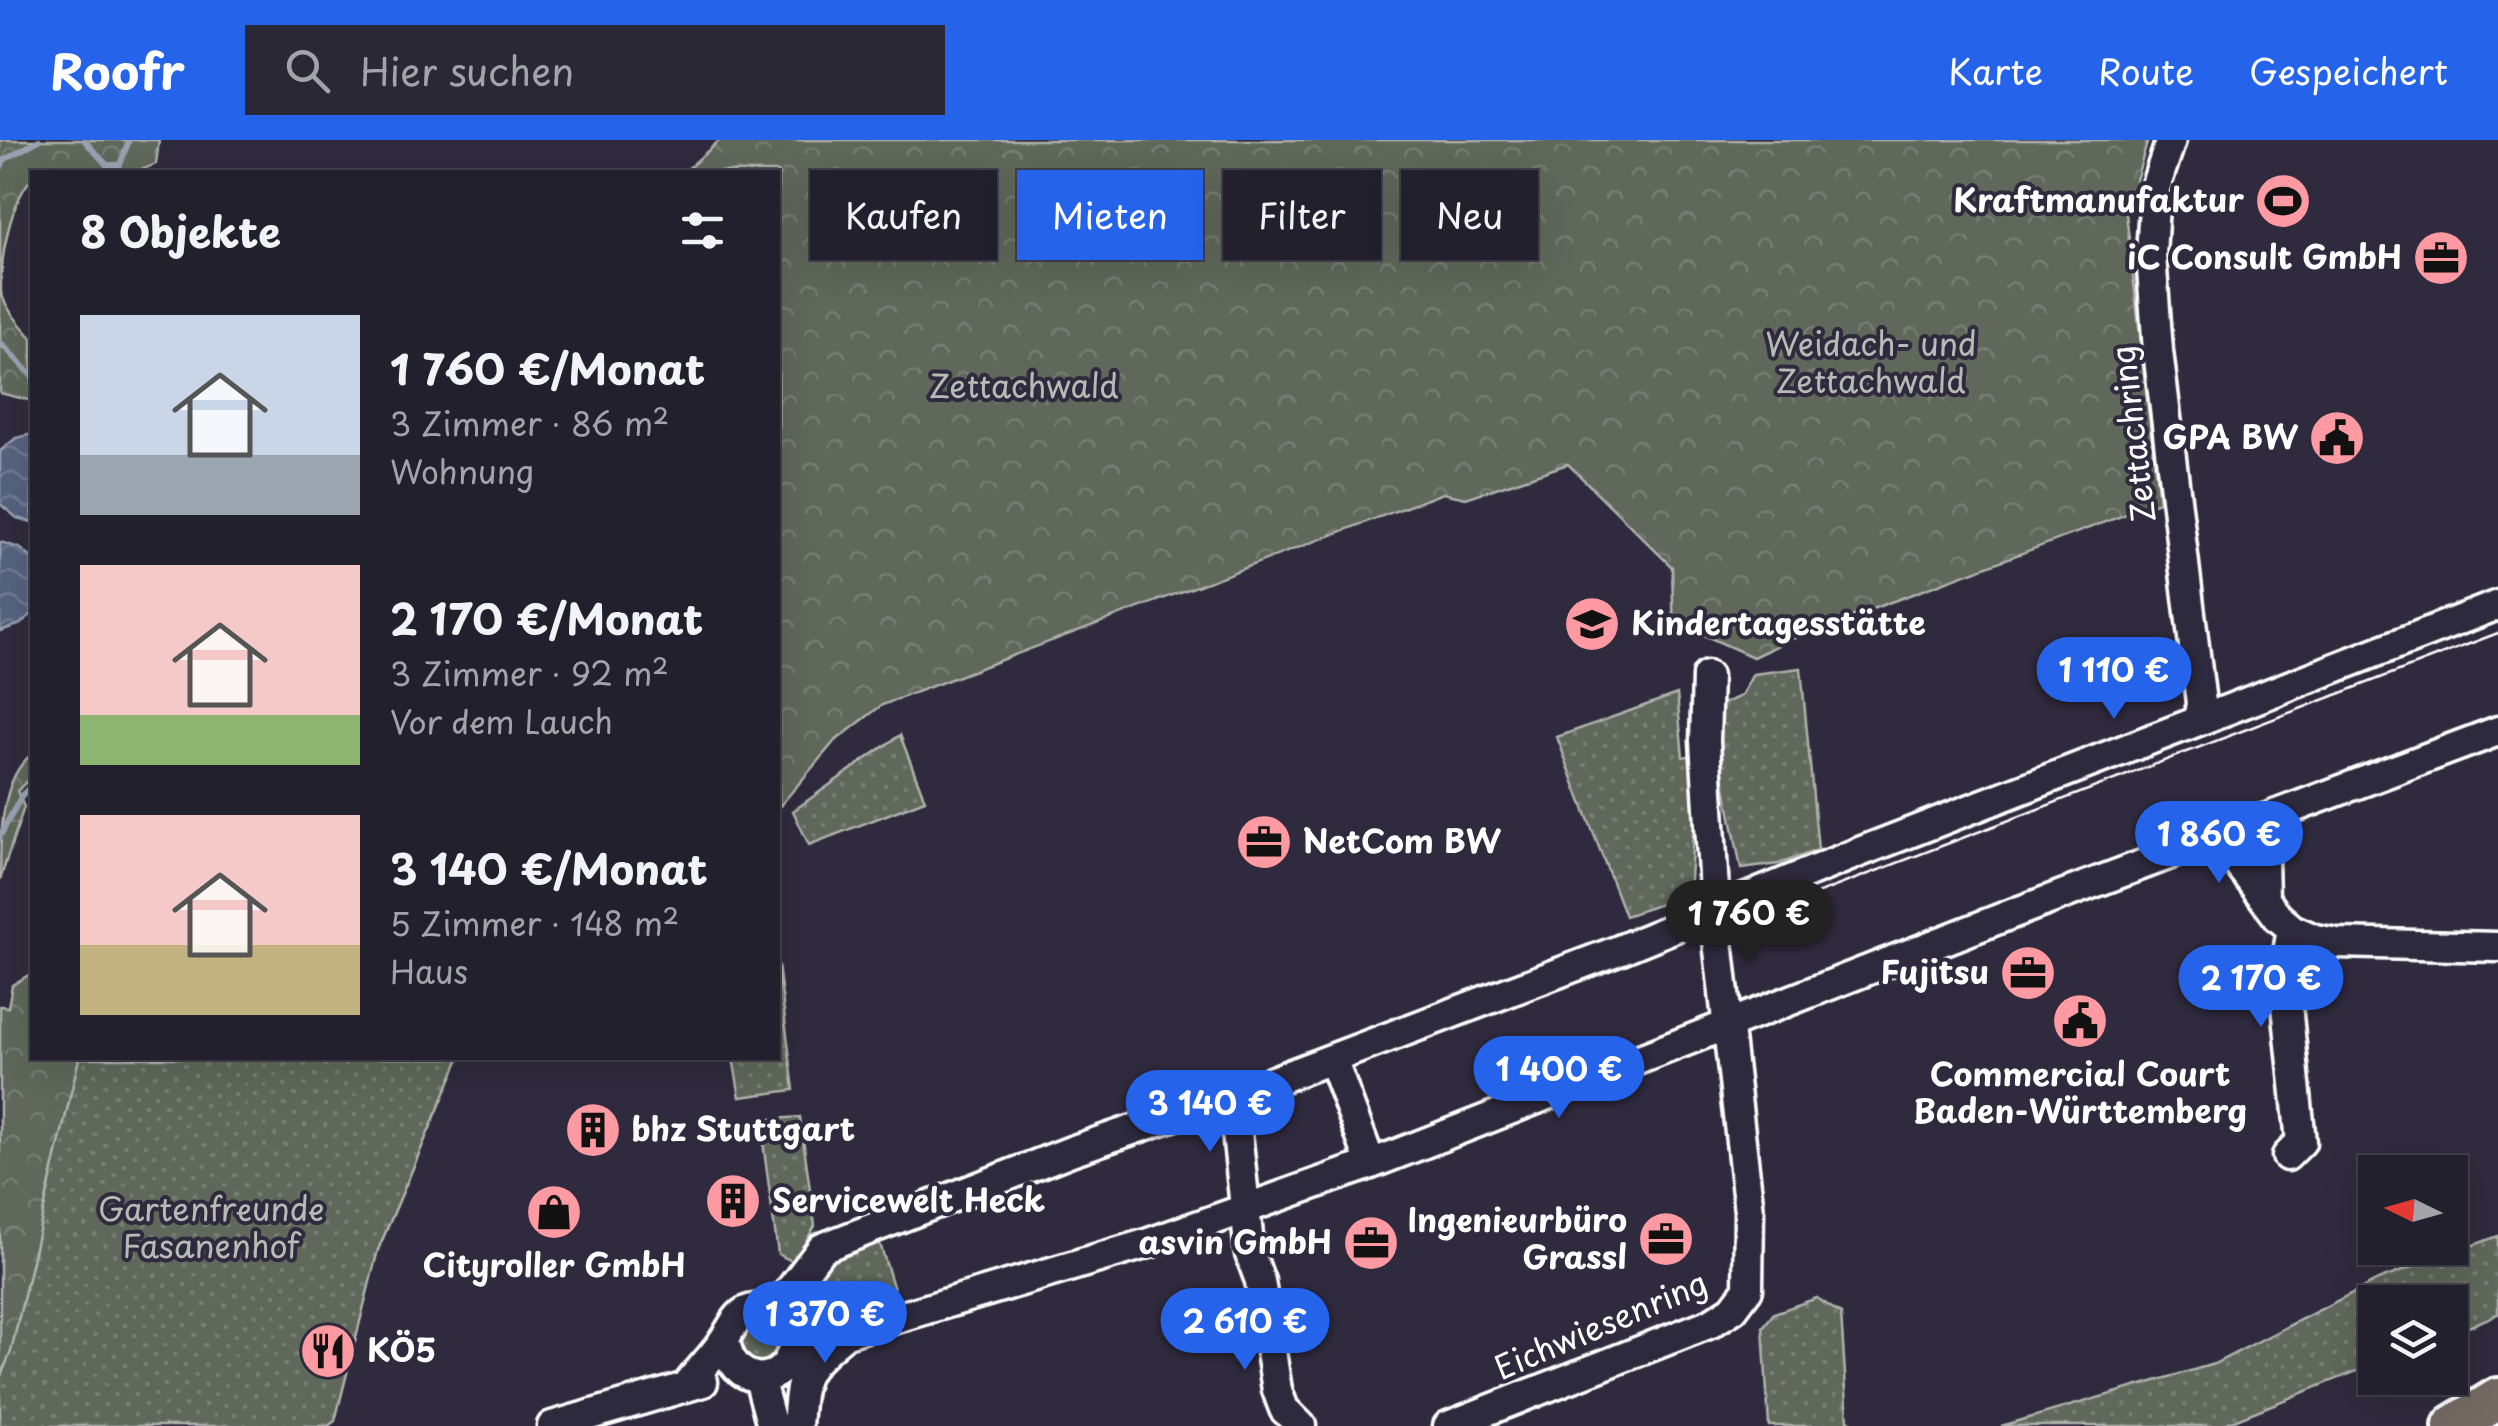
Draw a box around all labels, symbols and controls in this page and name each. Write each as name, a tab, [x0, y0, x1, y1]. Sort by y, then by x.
search box	[245, 25, 945, 115]
text: Roofr	[50, 34, 185, 106]
text: Hier suchen	[360, 42, 574, 99]
icon: search	[280, 43, 335, 98]
text: Karte	[1948, 44, 2043, 97]
text: Route	[2098, 44, 2194, 97]
text: Gespeichert	[2249, 44, 2448, 97]
chip: Kaufen	[810, 170, 997, 260]
chip: Mieten	[1017, 170, 1203, 260]
chip: Filter	[1223, 170, 1381, 260]
chip: Neu	[1401, 170, 1538, 260]
sports icon: Kraftmanufaktur	[2253, 171, 2313, 231]
place label: Kraftmanufaktur	[1953, 175, 2244, 223]
text: 8 Objekte	[80, 199, 281, 262]
icon: filters	[675, 203, 730, 258]
office icon: iC Consult GmbH	[2411, 228, 2471, 288]
place label: iC Consult GmbH	[2127, 232, 2402, 280]
park label: Weidach- und Zettachwald	[1765, 319, 1977, 404]
text: 1 760 €/Monat	[390, 336, 705, 399]
street label: Zettachring	[2097, 343, 2167, 525]
icon: home	[160, 355, 280, 475]
park label: Zettachwald	[929, 361, 1119, 409]
text: 3 Zimmer · 86 m²	[390, 399, 669, 447]
public building icon: GPA BW	[2307, 408, 2367, 468]
place label: GPA BW	[2162, 412, 2299, 460]
text: Wohnung	[390, 447, 534, 495]
text: 2 170 €/Monat	[390, 586, 703, 649]
school or university icon: Kindertagesstätte	[1562, 594, 1622, 654]
place label: Kindertagesstätte	[1631, 598, 1926, 646]
icon: home	[160, 605, 280, 725]
pin: 1 110 €	[2022, 637, 2206, 722]
text: 1 110 €	[2059, 645, 2169, 693]
text: 3 Zimmer · 92 m²	[390, 649, 669, 697]
text: Vor dem Lauch	[390, 697, 613, 745]
pin: 1 860 €	[2127, 801, 2311, 886]
text: 1 860 €	[2157, 809, 2281, 857]
office icon: NetCom BW	[1234, 812, 1294, 872]
place label: NetCom BW	[1303, 816, 1502, 864]
text: 3 140 €/Monat	[390, 836, 708, 899]
icon: home	[160, 855, 280, 975]
pin: 1 760 €	[1657, 880, 1841, 965]
text: 1 760 €	[1688, 888, 1810, 936]
text: 5 Zimmer · 148 m²	[390, 899, 679, 947]
office icon: Fujitsu	[1998, 943, 2058, 1003]
pin: 2 170 €	[2169, 945, 2353, 1030]
text: Haus	[390, 947, 468, 995]
place label: Fujitsu	[1881, 947, 1989, 995]
text: 2 170 €	[2200, 953, 2322, 1001]
public building icon: Commercial Court Baden-Württemberg	[2050, 991, 2110, 1051]
pin: 1 400 €	[1467, 1036, 1651, 1121]
text: 1 400 €	[1495, 1044, 1623, 1092]
place label: Commercial Court Baden-Württemberg	[1913, 1049, 2247, 1134]
pin: 3 140 €	[1118, 1070, 1302, 1155]
text: 3 140 €	[1148, 1078, 1272, 1126]
building icon: bhz Stuttgart	[563, 1100, 623, 1160]
place label: bhz Stuttgart	[632, 1104, 855, 1152]
north arrow	[2358, 1155, 2468, 1265]
map controls	[2358, 1155, 2468, 1395]
building icon: Servicewelt Heck	[703, 1171, 763, 1231]
place label: Servicewelt Heck	[772, 1175, 1045, 1223]
shop icon: Cityroller GmbH	[524, 1182, 584, 1242]
park label: Gartenfreunde Fasanenhof	[98, 1184, 324, 1269]
place label: Ingenieurbüro Grassl	[1408, 1195, 1627, 1280]
office icon: Ingenieurbüro Grassl	[1636, 1209, 1696, 1269]
office icon: asvin GmbH	[1341, 1213, 1401, 1273]
place label: asvin GmbH	[1138, 1217, 1332, 1265]
place label: Cityroller GmbH	[422, 1240, 686, 1288]
street label: Eichwiesenring	[1486, 1258, 1714, 1391]
pin: 1 370 €	[733, 1281, 917, 1366]
button: layers	[2358, 1285, 2468, 1395]
pin: 2 610 €	[1153, 1288, 1337, 1373]
text: 1 370 €	[765, 1289, 885, 1337]
text: 2 610 €	[1183, 1296, 1307, 1344]
restaurant icon: KÖ5	[298, 1321, 358, 1381]
place label: KÖ5	[367, 1325, 436, 1373]

